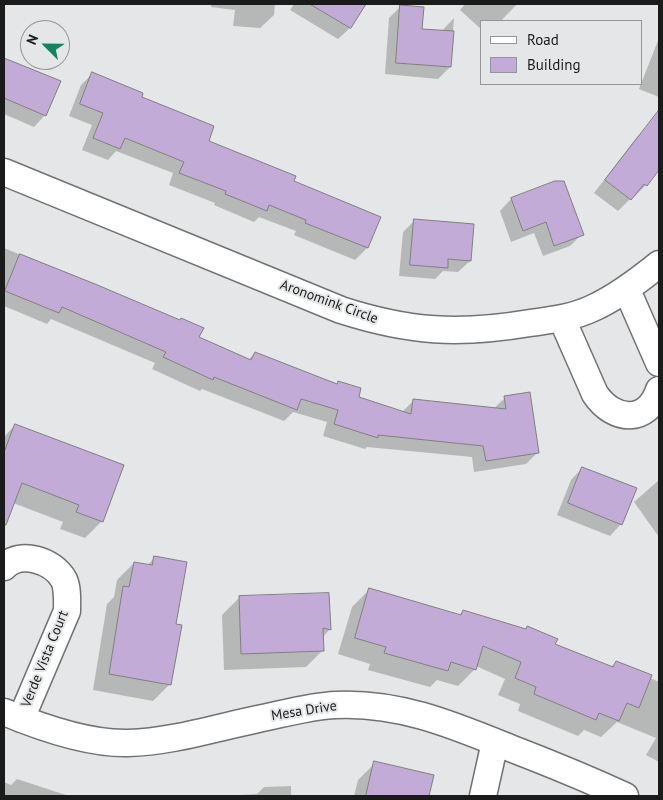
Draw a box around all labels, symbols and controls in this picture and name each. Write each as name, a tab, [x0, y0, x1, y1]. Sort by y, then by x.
north arrow	[20, 20, 70, 70]
legend	[480, 20, 643, 85]
text: Road	[527, 30, 559, 49]
text: N	[22, 32, 42, 47]
text: Building	[527, 55, 581, 74]
street label: Aronomink Circle	[278, 277, 380, 327]
street label: Verde Vista Court	[18, 608, 72, 710]
street label: Mesa Drive	[270, 698, 338, 724]

